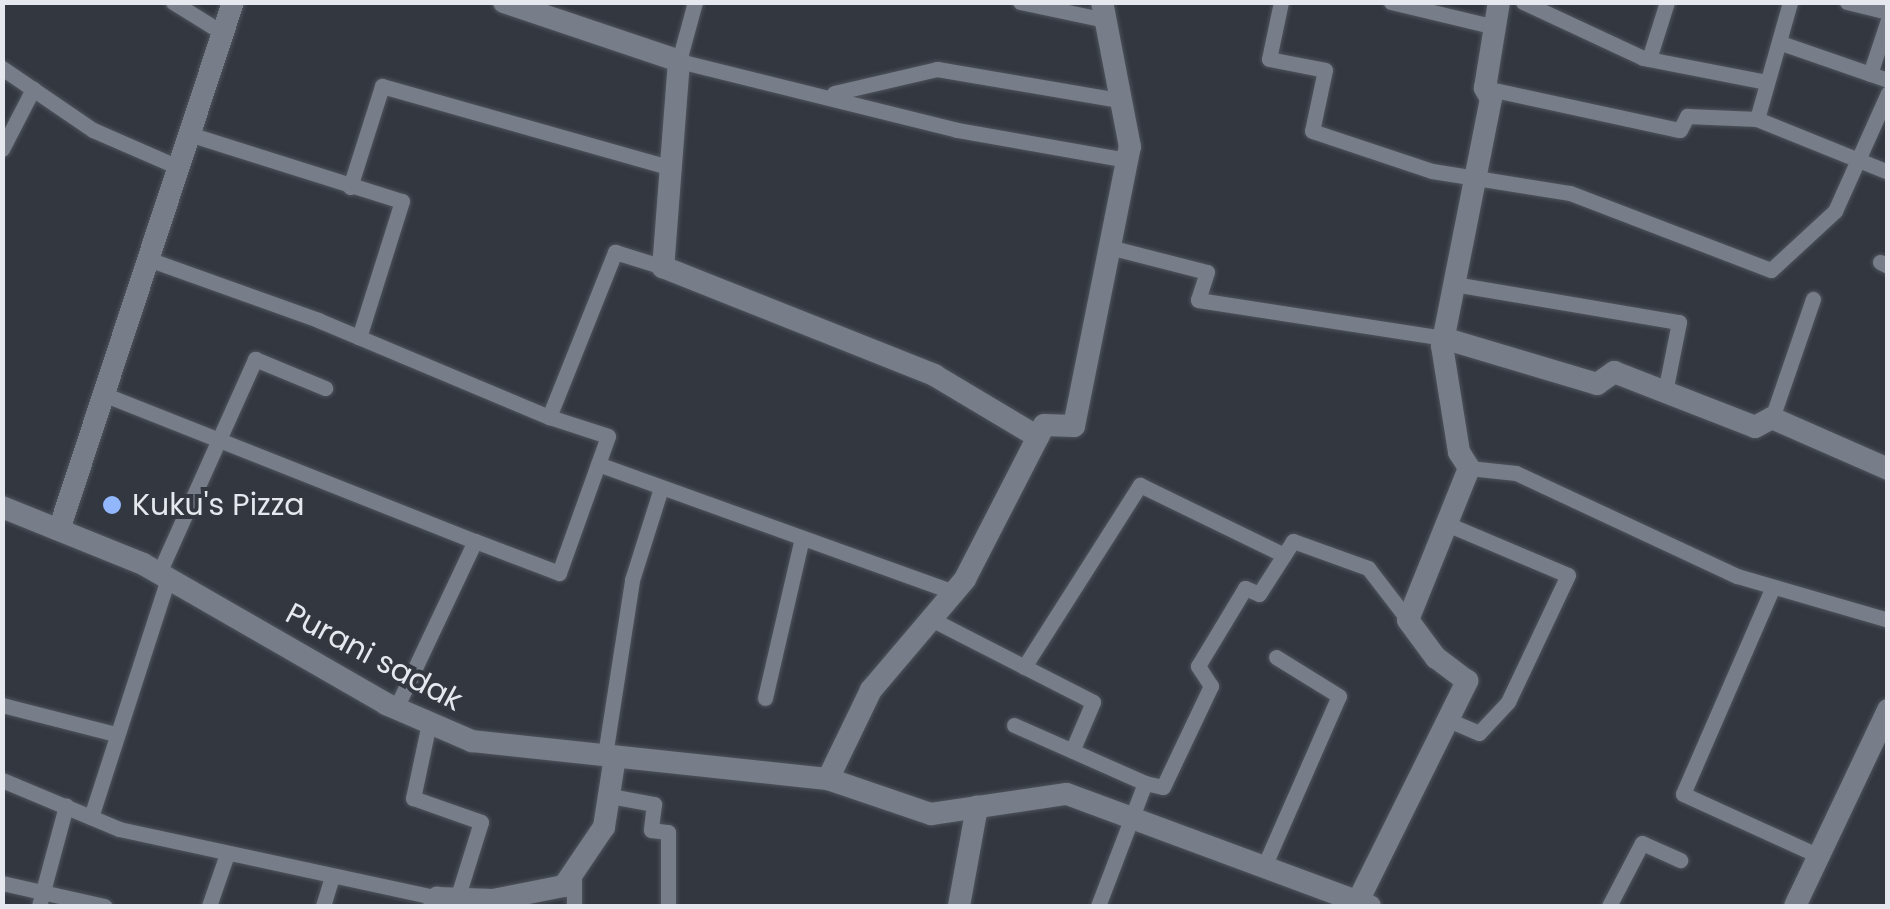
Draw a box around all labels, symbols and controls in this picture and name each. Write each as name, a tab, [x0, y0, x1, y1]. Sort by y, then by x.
place label: Kuku's Pizza	[132, 487, 305, 523]
marker: Kuku's Pizza	[101, 494, 123, 516]
street label: Purani sadak	[280, 595, 468, 719]

